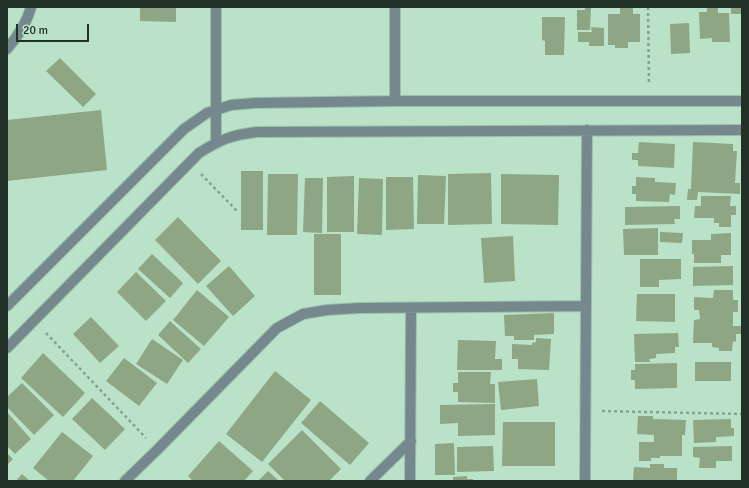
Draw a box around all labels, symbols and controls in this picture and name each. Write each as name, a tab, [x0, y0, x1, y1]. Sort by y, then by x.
scale bar	[18, 16, 91, 42]
text: 20 m	[23, 23, 48, 38]

